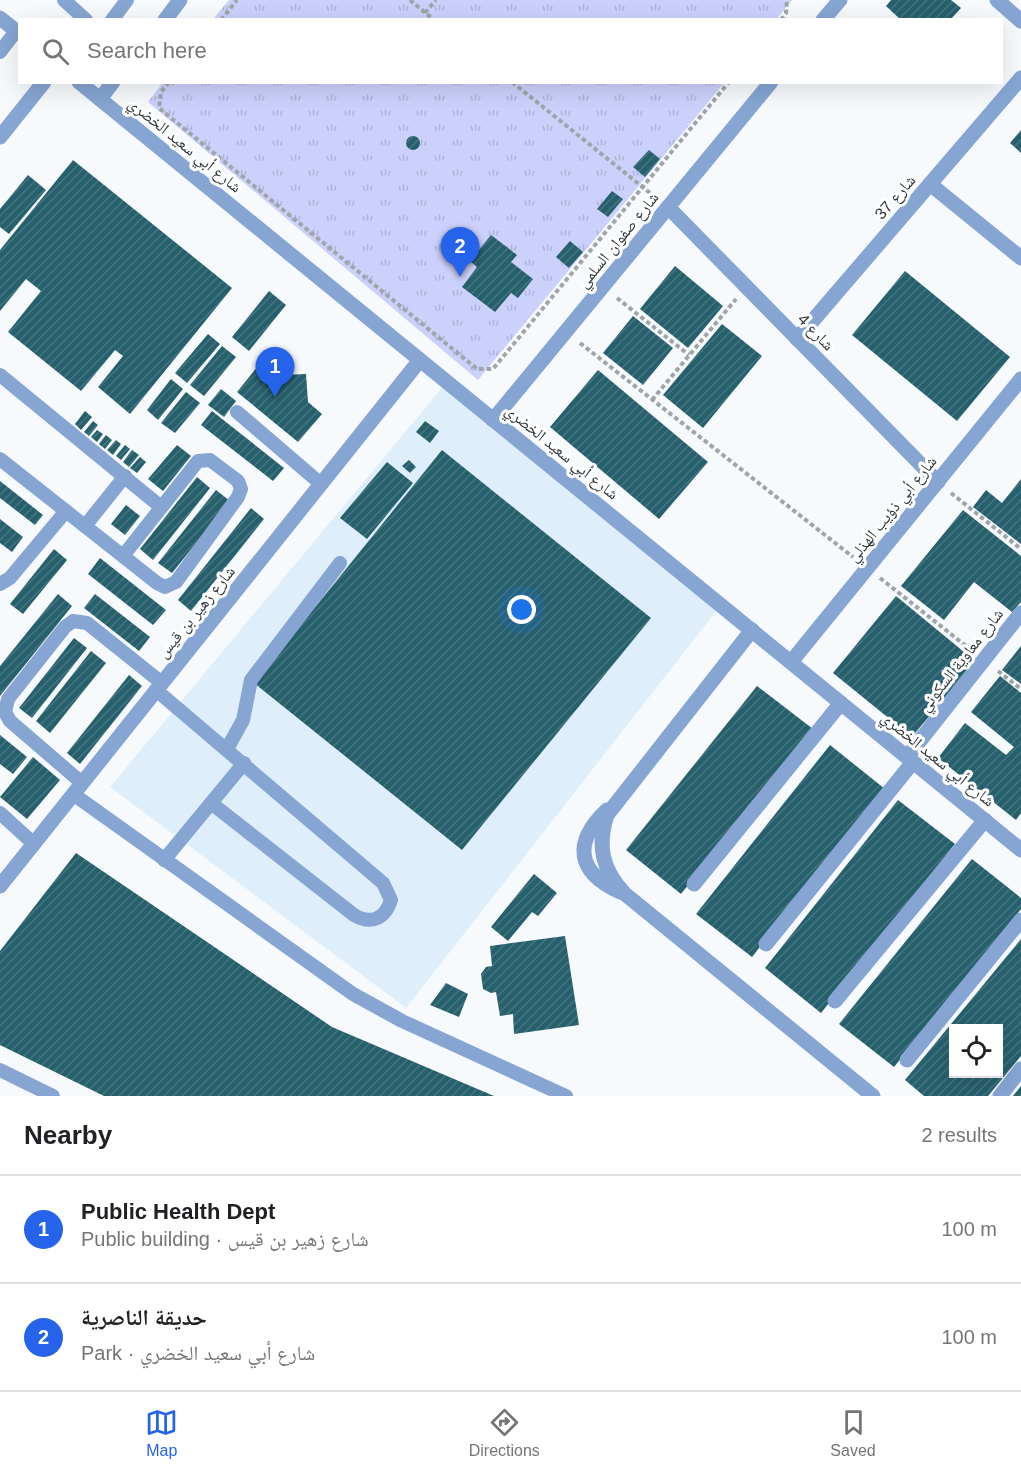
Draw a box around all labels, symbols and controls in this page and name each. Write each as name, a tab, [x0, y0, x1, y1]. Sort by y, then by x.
search box	[18, 18, 1003, 84]
icon: search	[39, 35, 72, 68]
text: Search here	[87, 38, 207, 63]
street label: شارع أبي سعيد الخضري	[123, 94, 245, 199]
street label: شارع 37	[871, 172, 920, 224]
street label: شارع صفوان السلمي	[574, 189, 665, 294]
pin: 2	[440, 228, 480, 277]
street label: شارع 4	[793, 310, 837, 355]
pin: 1	[256, 348, 294, 397]
street label: شارع أبي سعيد الخضري	[500, 401, 622, 506]
street label: شارع أبي ذؤيب الهذلي	[844, 452, 943, 568]
street label: شارع زهير بن قيس	[154, 563, 240, 662]
your location	[507, 595, 536, 624]
street label: شارع معاوية السكوني	[916, 605, 1010, 717]
street label: شارع أبي سعيد الخضري	[876, 708, 998, 813]
map controls	[949, 1024, 1003, 1078]
button: locate	[949, 1024, 1003, 1078]
text: Nearby	[24, 1120, 112, 1150]
text: 2 results	[921, 1124, 997, 1146]
text: Public Health Dept	[81, 1199, 275, 1224]
text: 1	[38, 1218, 49, 1240]
text: 100 m	[941, 1218, 997, 1240]
text: Public building · شارع زهير بن قيس	[81, 1228, 369, 1250]
text: حديقة الناصرية	[81, 1305, 207, 1330]
text: 2	[38, 1326, 49, 1348]
text: 100 m	[941, 1326, 997, 1348]
text: Park · شارع أبي سعيد الخضري	[81, 1342, 315, 1364]
tab: Map	[145, 1406, 178, 1460]
tab: Directions	[469, 1406, 540, 1460]
tab: Saved	[830, 1406, 876, 1460]

